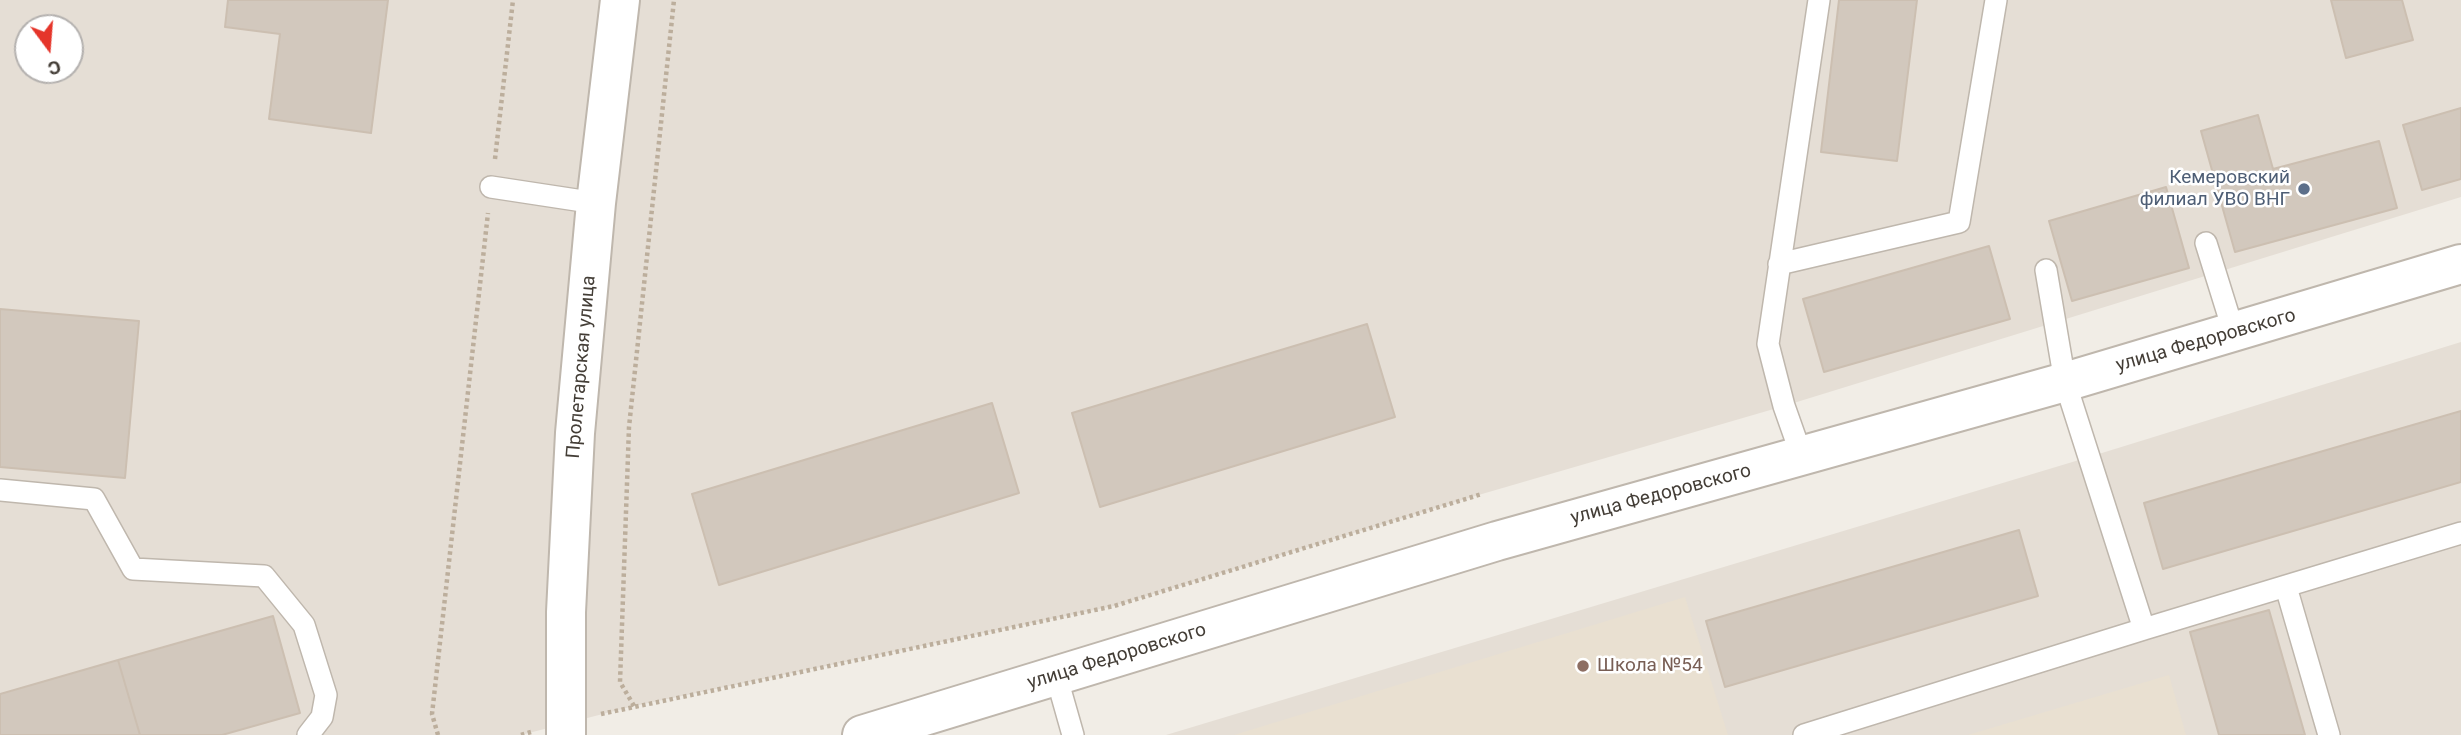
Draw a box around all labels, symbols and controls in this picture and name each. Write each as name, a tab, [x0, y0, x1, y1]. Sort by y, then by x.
north arrow	[14, 14, 84, 84]
text: С	[45, 55, 64, 81]
place label: Кемеровский филиал УВО ВНГ	[2140, 167, 2290, 211]
marker: Кемеровский филиал УВО ВНГ	[2296, 181, 2312, 197]
street label: Пролетарская улица	[563, 275, 601, 459]
street label: улица Федоровского	[2114, 304, 2298, 378]
street label: улица Федоровского	[1568, 460, 1754, 530]
street label: улица Федоровского	[1025, 619, 1209, 695]
place label: Школа №54	[1597, 655, 1703, 677]
marker: Школа №54	[1575, 658, 1591, 674]

